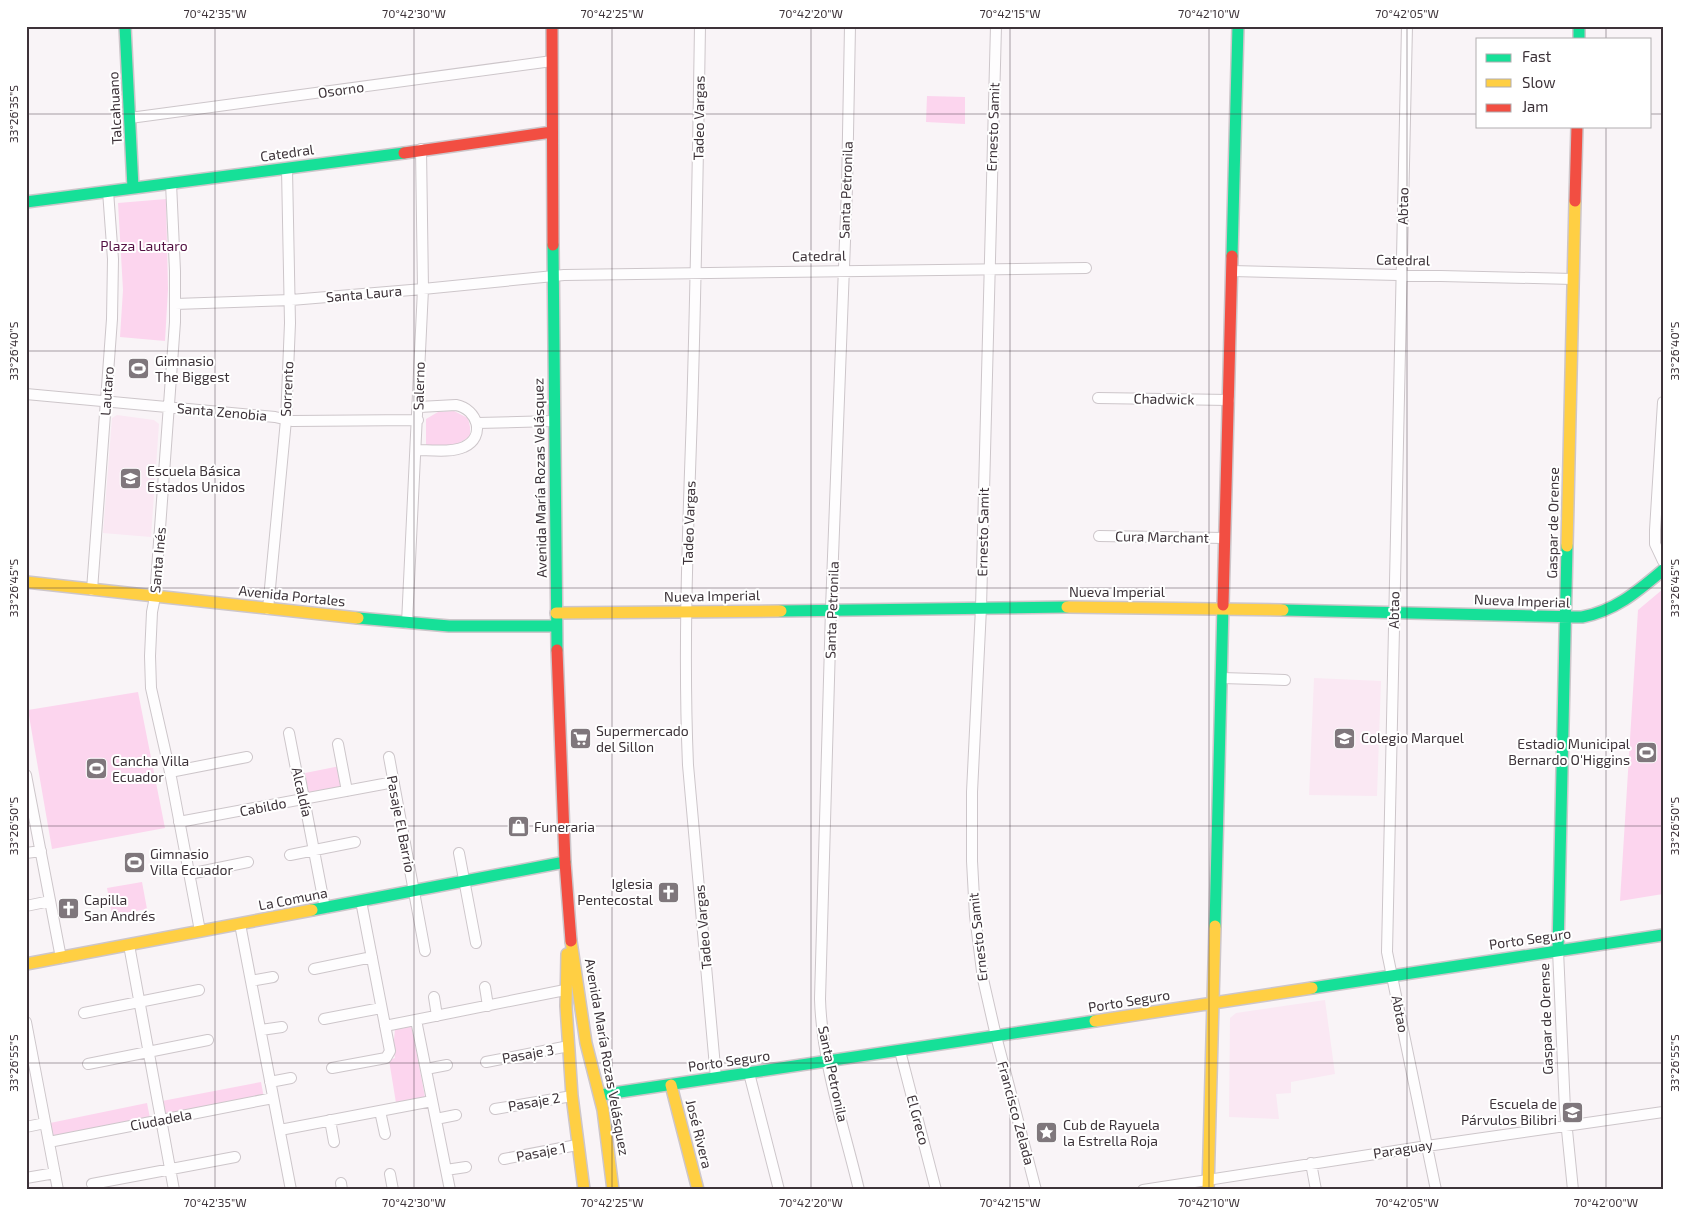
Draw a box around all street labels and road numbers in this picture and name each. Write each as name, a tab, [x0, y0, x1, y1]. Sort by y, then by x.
street label: Talcahuano	[104, 71, 125, 145]
street label: Tadeo Vargas	[689, 75, 708, 160]
street label: Osorno	[317, 78, 365, 101]
street label: Ernesto Samit	[982, 82, 1003, 172]
street label: Catedral	[259, 140, 316, 165]
street label: Santa Petronila	[835, 141, 856, 239]
street label: Abtao	[1394, 187, 1411, 225]
street label: Catedral	[792, 247, 847, 264]
street label: Catedral	[1376, 251, 1431, 268]
street label: Santa Laura	[325, 282, 403, 305]
street label: Sorrento	[277, 361, 296, 417]
street label: Salerno	[409, 361, 428, 411]
street label: Lautaro	[96, 366, 117, 416]
street label: Avenida María Rozas Velásquez	[529, 378, 550, 578]
street label: Chadwick	[1133, 389, 1195, 408]
street label: Santa Zenobia	[176, 399, 268, 424]
street label: Gaspar de Orense	[1543, 467, 1562, 579]
street label: Tadeo Vargas	[679, 480, 698, 566]
street label: Ernesto Samit	[973, 487, 992, 577]
street label: Santa Inés	[146, 526, 169, 594]
street label: Cura Marchant	[1115, 527, 1209, 546]
street label: Santa Petronila	[821, 561, 842, 659]
street label: Avenida Portales	[238, 581, 346, 610]
street label: Nueva Imperial	[1069, 583, 1166, 600]
street label: Nueva Imperial	[664, 586, 761, 605]
street label: Nueva Imperial	[1474, 590, 1571, 611]
street label: Abtao	[1385, 591, 1402, 629]
street label: Alcaldía	[288, 765, 316, 819]
street label: Pasaje El Barrio	[384, 774, 419, 874]
street label: Cabildo	[238, 794, 288, 819]
street label: La Comuna	[257, 883, 329, 914]
street label: Tadeo Vargas	[690, 884, 715, 970]
street label: Ernesto Samit	[964, 892, 991, 982]
street label: Porto Seguro	[1488, 924, 1572, 953]
street label: Avenida María Rozas Velásquez	[582, 957, 633, 1157]
street label: Gaspar de Orense	[1535, 963, 1556, 1075]
street label: Porto Seguro	[1087, 986, 1171, 1015]
street label: Abtao	[1389, 994, 1412, 1034]
street label: Santa Petronila	[815, 1024, 852, 1123]
street label: Pasaje 3	[501, 1041, 555, 1066]
street label: Porto Seguro	[687, 1046, 771, 1075]
street label: Francisco Zelada	[994, 1059, 1039, 1167]
street label: Pasaje 2	[506, 1089, 561, 1114]
street label: El Greco	[904, 1093, 933, 1147]
street label: José Rivera	[683, 1097, 716, 1170]
street label: Ciudadela	[129, 1105, 193, 1134]
street label: Paraguay	[1372, 1135, 1435, 1162]
street label: Pasaje 1	[515, 1138, 567, 1165]

